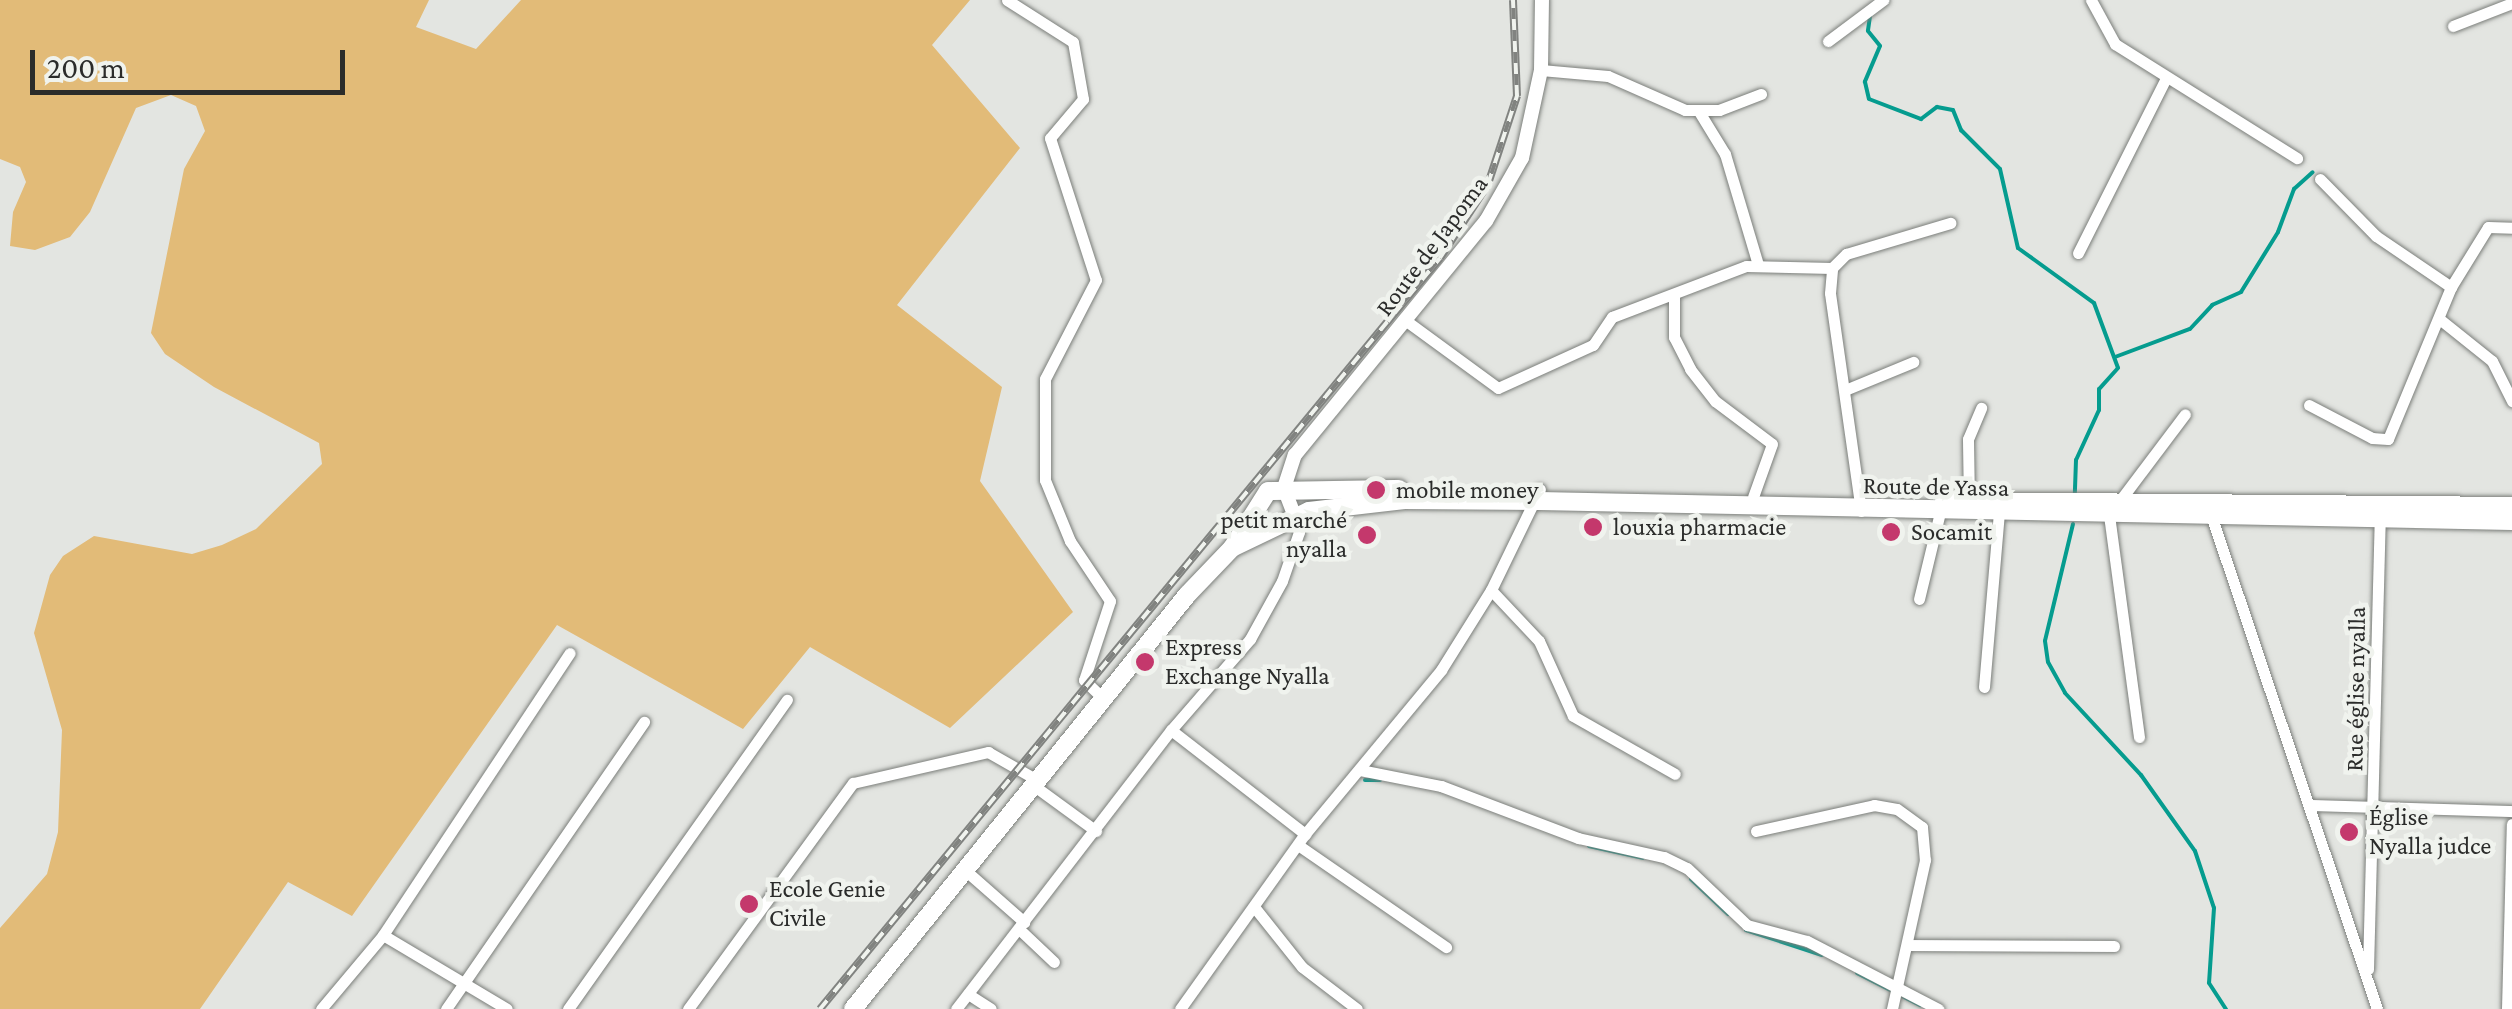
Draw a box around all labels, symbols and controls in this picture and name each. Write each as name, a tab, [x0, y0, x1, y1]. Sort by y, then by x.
scale bar	[35, 30, 350, 92]
text: 200 m	[47, 51, 125, 84]
street label: Route de Japoma	[1369, 170, 1495, 322]
street label: Route de Yassa	[1863, 471, 2009, 503]
place label: mobile money	[1396, 475, 1539, 505]
marker: mobile money	[1365, 479, 1387, 501]
place label: petit marché nyalla	[1220, 506, 1347, 565]
place label: louxia pharmacie	[1613, 512, 1786, 542]
marker: louxia pharmacie	[1582, 516, 1604, 538]
place label: Socamit	[1911, 517, 1992, 547]
marker: Socamit	[1880, 521, 1902, 543]
marker: petit marché nyalla	[1356, 524, 1378, 546]
street label: Rue église nyalla	[2340, 606, 2372, 772]
place label: Express Exchange Nyalla	[1165, 633, 1330, 692]
marker: Express Exchange Nyalla	[1134, 651, 1156, 673]
place label: Église Nyalla judce	[2369, 803, 2491, 862]
marker: Église Nyalla judce	[2338, 821, 2360, 843]
place label: Ecole Genie Civile	[769, 875, 885, 934]
marker: Ecole Genie Civile	[738, 893, 760, 915]

